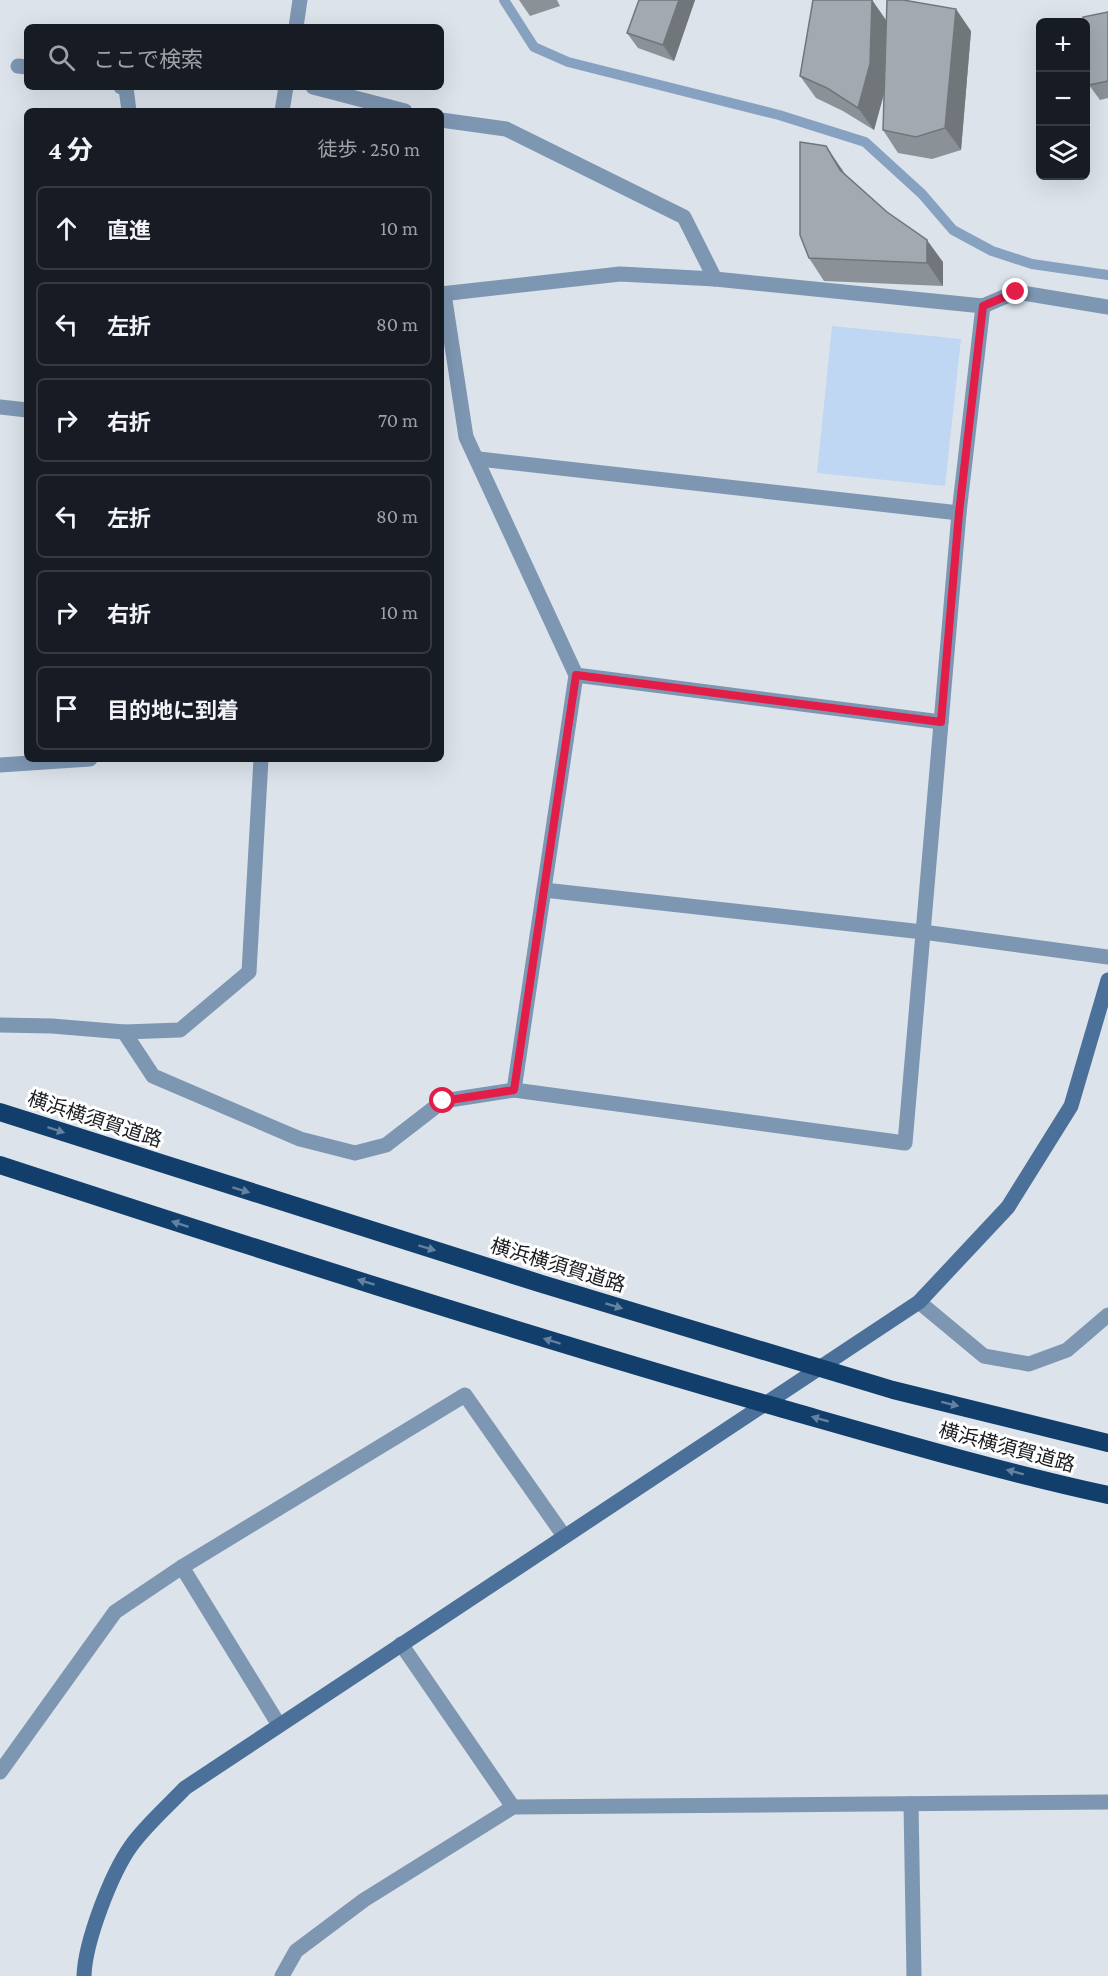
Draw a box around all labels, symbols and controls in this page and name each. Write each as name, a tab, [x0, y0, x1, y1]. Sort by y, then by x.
map controls	[1036, 18, 1090, 180]
button: +	[1036, 18, 1090, 72]
search box	[24, 24, 444, 90]
icon: search	[45, 41, 78, 74]
text: ここで検索	[93, 47, 203, 72]
button: −	[1036, 72, 1090, 126]
button: layers	[1036, 126, 1090, 180]
text: 4 分	[48, 136, 93, 165]
text: 徒歩 · 250 m	[318, 138, 420, 160]
icon: ahead	[50, 212, 83, 245]
text: 10 m	[380, 217, 418, 239]
text: 直進	[107, 218, 151, 243]
route end	[1002, 278, 1028, 304]
icon: left	[50, 308, 83, 341]
text: 80 m	[376, 313, 418, 335]
text: 左折	[107, 314, 151, 339]
icon: right	[50, 404, 83, 437]
text: 70 m	[378, 409, 418, 431]
text: 右折	[107, 410, 151, 435]
icon: left	[50, 500, 83, 533]
text: 80 m	[376, 505, 418, 527]
text: 左折	[107, 506, 151, 531]
icon: right	[50, 596, 83, 629]
text: 10 m	[380, 601, 418, 623]
text: 右折	[107, 602, 151, 627]
icon: arrive	[50, 692, 83, 725]
text: 目的地に到着	[107, 698, 239, 723]
street label: 横浜横須賀道路	[25, 1087, 165, 1151]
route start	[429, 1087, 455, 1113]
one-way arrow	[47, 1126, 65, 1135]
one-way arrow	[232, 1186, 250, 1195]
one-way arrow	[171, 1219, 189, 1228]
street label: 横浜横須賀道路	[488, 1234, 628, 1296]
one-way arrow	[418, 1244, 436, 1253]
one-way arrow	[357, 1277, 375, 1287]
one-way arrow	[605, 1302, 623, 1311]
one-way arrow	[543, 1336, 561, 1345]
one-way arrow	[941, 1399, 959, 1409]
one-way arrow	[811, 1414, 829, 1423]
street label: 横浜横須賀道路	[937, 1418, 1077, 1476]
one-way arrow	[1006, 1467, 1024, 1477]

